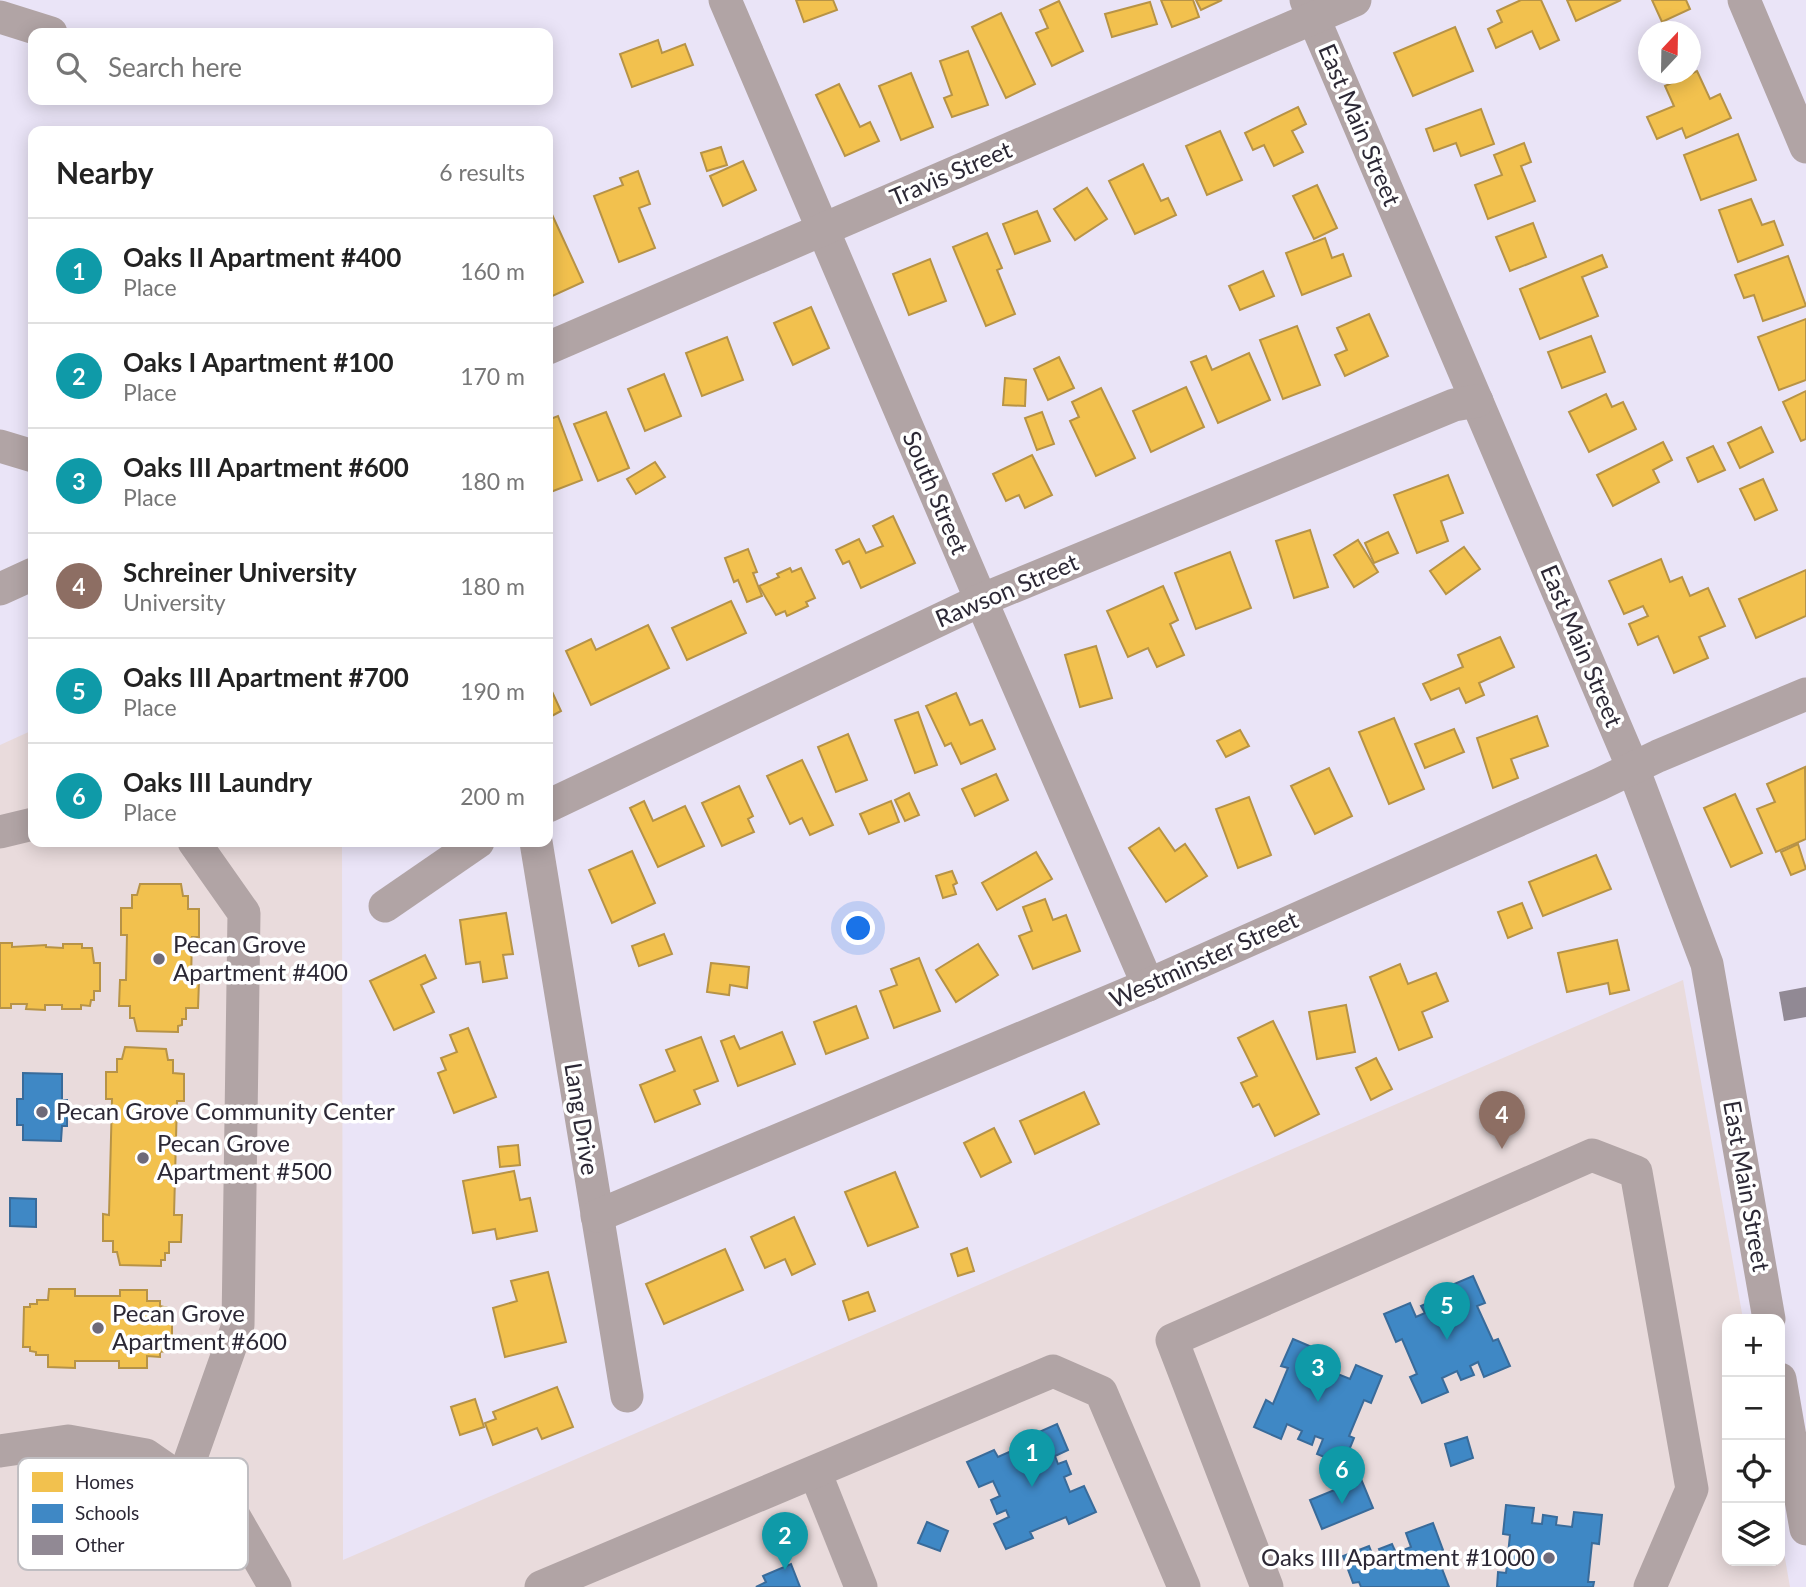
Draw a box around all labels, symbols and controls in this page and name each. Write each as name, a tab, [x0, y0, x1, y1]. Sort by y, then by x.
north arrow	[1638, 21, 1701, 84]
search box	[28, 28, 553, 105]
street label: East Main Street	[1313, 39, 1408, 210]
icon: search	[52, 48, 90, 86]
text: Search here	[108, 51, 242, 83]
street label: Travis Street	[885, 134, 1016, 211]
text: Nearby	[56, 154, 154, 190]
text: 6 results	[439, 158, 525, 186]
text: Oaks II Apartment #400	[123, 241, 401, 273]
text: 1	[72, 257, 86, 285]
text: 160 m	[460, 257, 525, 285]
text: Place	[123, 273, 177, 301]
text: Oaks I Apartment #100	[123, 346, 394, 378]
text: 2	[72, 362, 86, 390]
text: 170 m	[460, 362, 525, 390]
text: Place	[123, 378, 177, 406]
street label: South Street	[897, 426, 976, 559]
text: Oaks III Apartment #600	[123, 451, 409, 483]
text: 3	[72, 467, 86, 495]
text: 180 m	[460, 467, 525, 495]
text: Place	[123, 483, 177, 511]
street label: Rawson Street	[931, 546, 1082, 633]
text: Schreiner University	[123, 556, 357, 588]
street label: East Main Street	[1535, 560, 1630, 731]
text: 4	[72, 572, 86, 600]
text: 180 m	[460, 572, 525, 600]
text: University	[123, 588, 226, 616]
text: Oaks III Apartment #700	[123, 661, 409, 693]
text: 5	[72, 677, 86, 705]
text: 190 m	[460, 677, 525, 705]
text: Place	[123, 693, 177, 721]
text: Oaks III Laundry	[123, 766, 312, 798]
text: 6	[72, 782, 86, 810]
text: 200 m	[460, 782, 525, 810]
text: Place	[123, 798, 177, 826]
street label: Westminster Street	[1105, 904, 1302, 1013]
your location	[841, 911, 875, 945]
place label: Pecan Grove Apartment #400	[173, 929, 348, 986]
marker: Pecan Grove Apartment #400	[151, 951, 167, 967]
street label: Lang Drive	[559, 1060, 606, 1177]
pin: 4	[1479, 1091, 1525, 1149]
place label: Pecan Grove Community Center	[56, 1096, 395, 1125]
street label: East Main Street	[1718, 1098, 1777, 1274]
marker: Pecan Grove Community Center	[34, 1104, 50, 1120]
place label: Pecan Grove Apartment #500	[157, 1128, 332, 1185]
marker: Pecan Grove Apartment #500	[135, 1150, 151, 1166]
pin: 5	[1424, 1282, 1470, 1340]
place label: Pecan Grove Apartment #600	[112, 1298, 287, 1355]
map controls	[1722, 1314, 1785, 1566]
button: +	[1722, 1314, 1785, 1377]
marker: Pecan Grove Apartment #600	[90, 1320, 106, 1336]
pin: 3	[1295, 1344, 1341, 1402]
button: −	[1722, 1377, 1785, 1440]
pin: 1	[1009, 1429, 1055, 1487]
button: locate	[1722, 1440, 1785, 1503]
pin: 6	[1319, 1446, 1365, 1504]
legend	[18, 1458, 248, 1570]
text: Homes	[75, 1470, 134, 1493]
text: Schools	[75, 1501, 139, 1524]
button: layers	[1722, 1503, 1785, 1566]
pin: 2	[762, 1512, 808, 1570]
text: Other	[75, 1533, 125, 1556]
place label: Oaks III Apartment #1000	[1261, 1542, 1535, 1571]
marker: Oaks III Apartment #1000	[1541, 1550, 1557, 1566]

